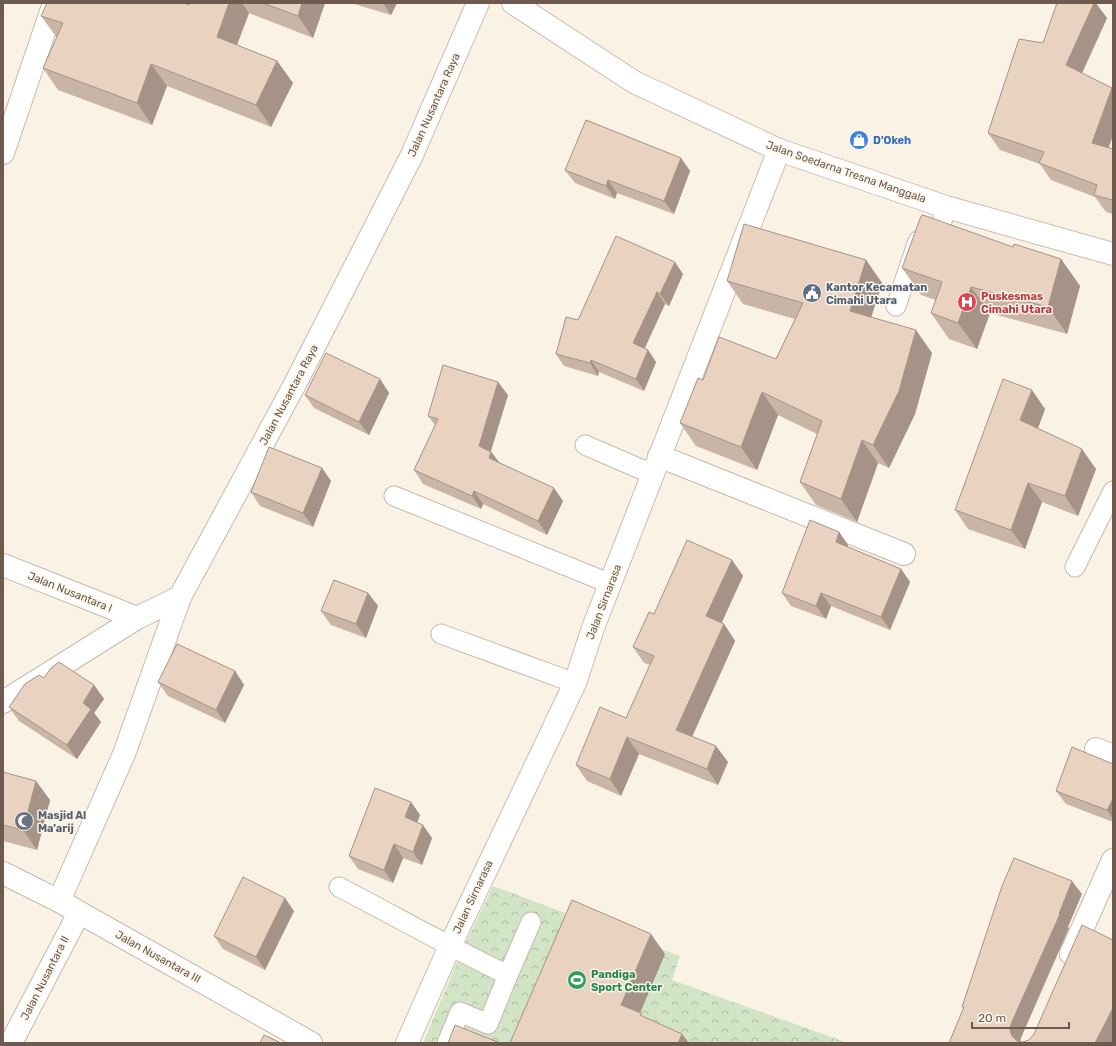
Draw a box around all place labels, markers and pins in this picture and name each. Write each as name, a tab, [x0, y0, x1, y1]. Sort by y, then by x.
shop icon: D'Okeh	[848, 129, 870, 151]
place label: D'Okeh	[873, 134, 911, 147]
place label: Kantor Kecamatan Cimahi Utara	[826, 281, 927, 307]
public building icon: Kantor Kecamatan Cimahi Utara	[801, 282, 823, 304]
place label: Puskesmas Cimahi Utara	[981, 290, 1052, 316]
hospital icon: Puskesmas Cimahi Utara	[956, 291, 978, 313]
place label: Masjid Al Ma'arij	[38, 809, 86, 835]
mosque icon: Masjid Al Ma'arij	[13, 810, 35, 832]
place label: Pandiga Sport Center	[591, 968, 662, 994]
sports icon: Pandiga Sport Center	[566, 969, 588, 991]

